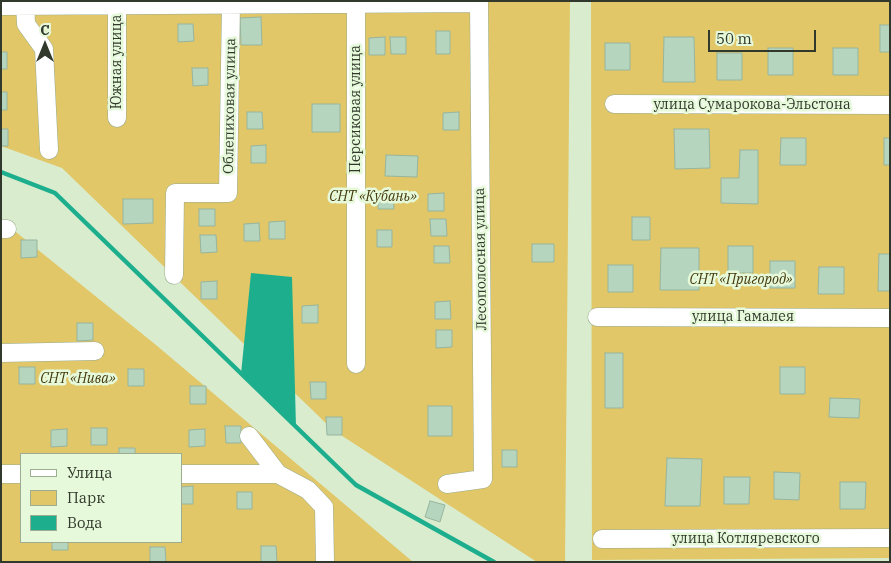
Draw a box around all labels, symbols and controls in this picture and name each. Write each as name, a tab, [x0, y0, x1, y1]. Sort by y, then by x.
street label: Южная улица	[109, 15, 125, 109]
north arrow	[20, 20, 70, 70]
scale bar	[711, 20, 818, 52]
text: С	[40, 21, 50, 39]
text: 50 m	[716, 29, 752, 48]
street label: Облепиховая улица	[220, 38, 240, 174]
street label: Персиковая улица	[348, 45, 364, 173]
street label: улица Сумарокова-Эльстона	[653, 97, 851, 113]
street label: Лесополосная улица	[471, 188, 491, 330]
park label: СНТ «Кубань»	[329, 189, 417, 205]
park label: СНТ «Пригород»	[690, 272, 792, 288]
street label: улица Гамалея	[692, 309, 794, 325]
park label: СНТ «Нива»	[40, 371, 116, 387]
legend	[20, 453, 182, 543]
text: Улица	[67, 463, 112, 482]
text: Парк	[67, 488, 105, 507]
text: Вода	[67, 513, 103, 532]
street label: улица Котляревского	[672, 531, 820, 547]

